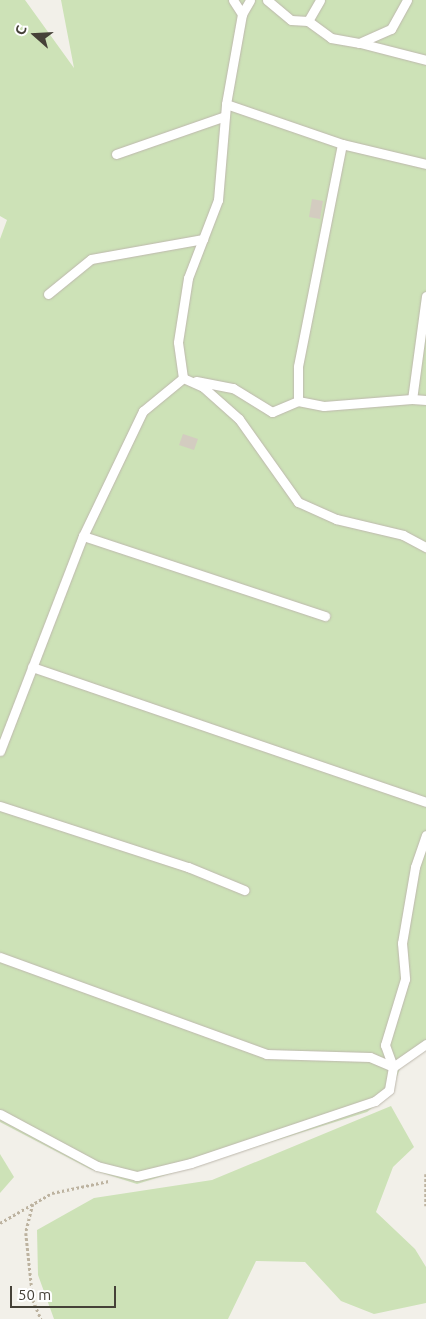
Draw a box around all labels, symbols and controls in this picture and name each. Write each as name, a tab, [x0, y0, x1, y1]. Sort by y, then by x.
north arrow	[10, 10, 60, 60]
text: С	[12, 23, 30, 37]
scale bar	[12, 1276, 119, 1308]
text: 50 m	[18, 1286, 51, 1303]

